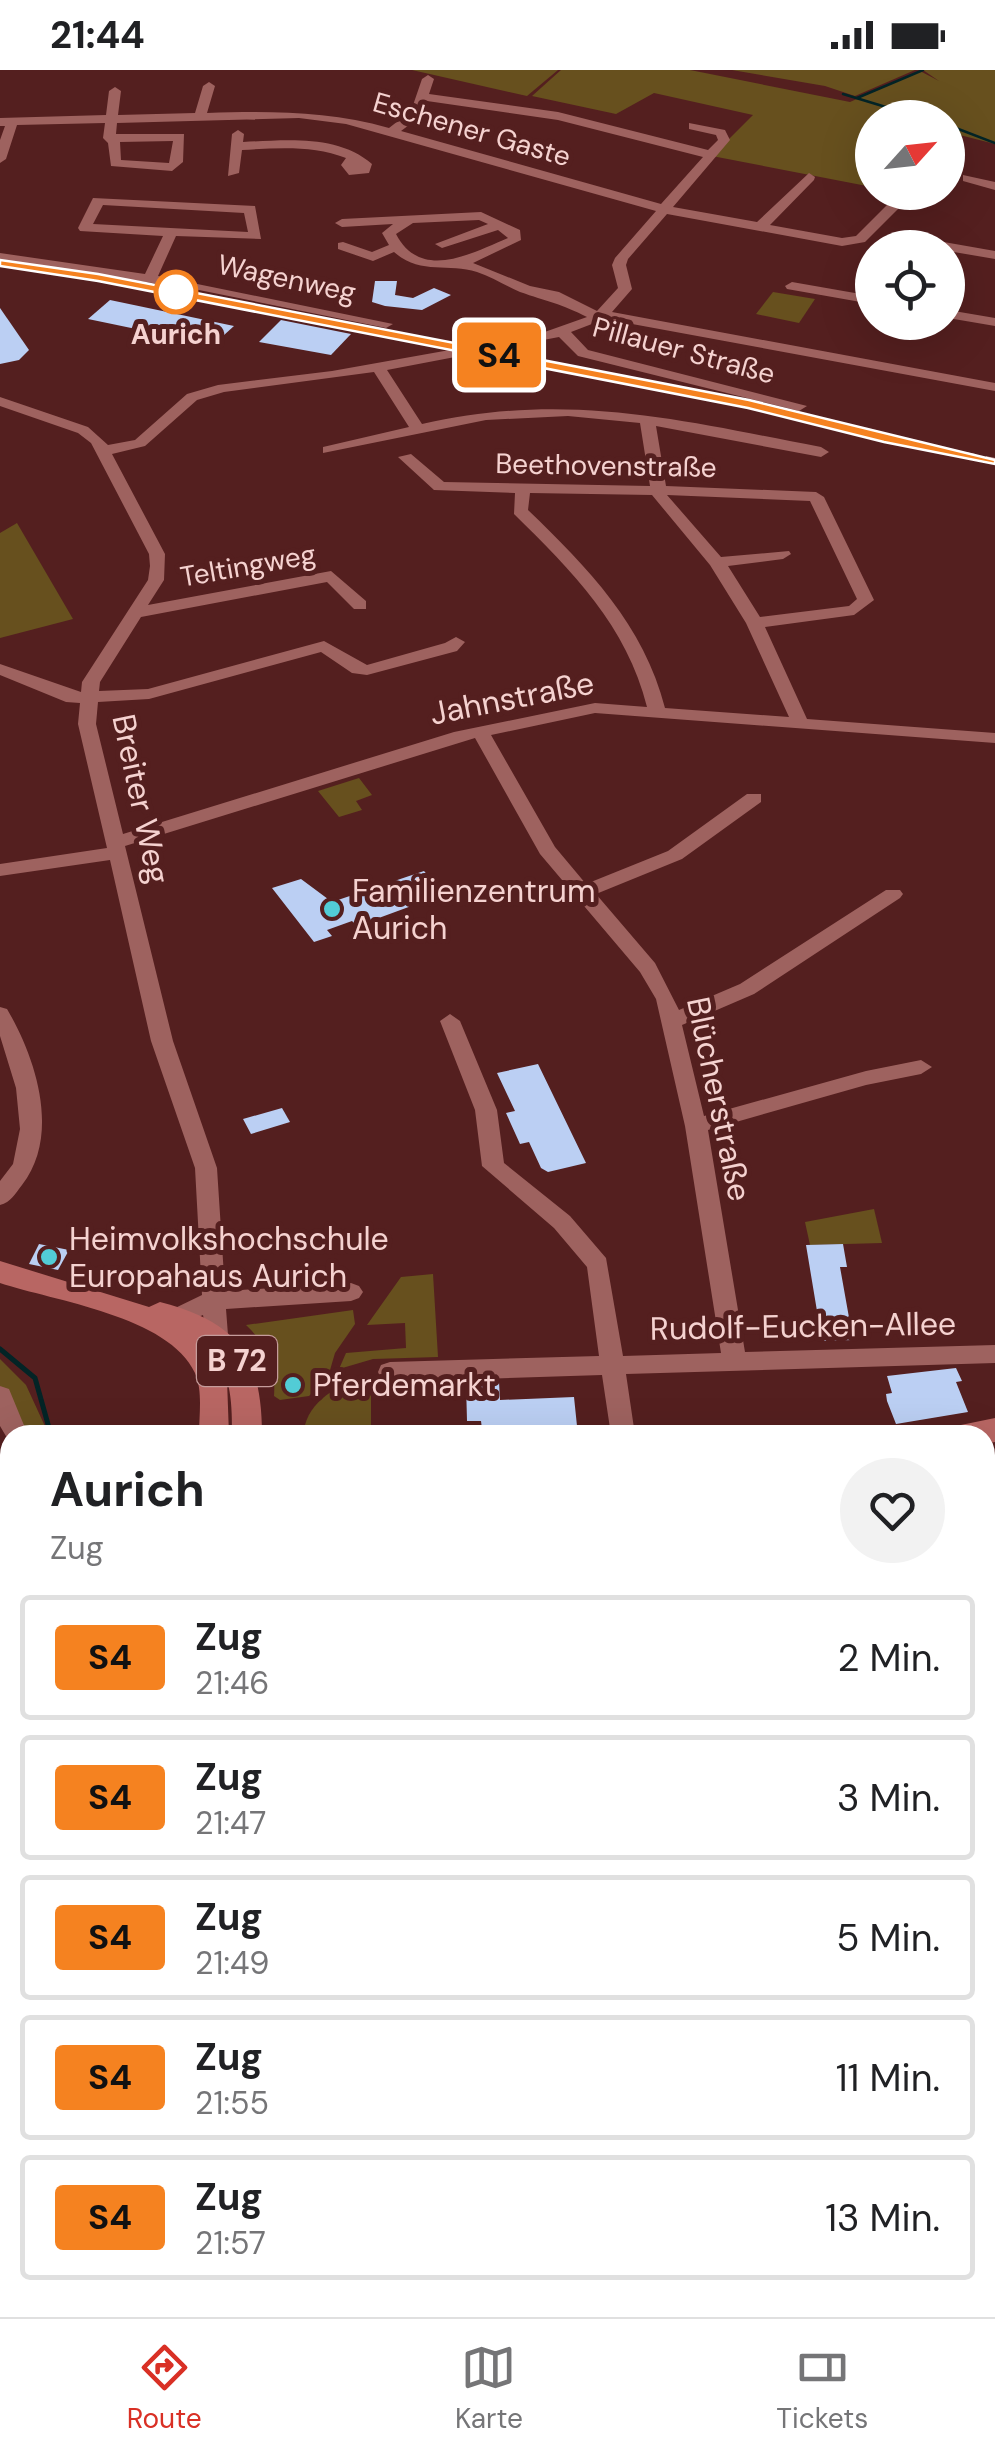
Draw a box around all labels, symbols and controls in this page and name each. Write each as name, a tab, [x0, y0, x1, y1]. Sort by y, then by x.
text: 21:44	[50, 10, 145, 60]
street label: Eschener Gaste	[369, 84, 575, 175]
north arrow	[855, 100, 965, 210]
map controls	[855, 100, 965, 340]
button: locate	[855, 230, 965, 340]
street label: Wagenweg	[214, 246, 359, 311]
marker: Aurich	[155, 271, 197, 313]
street label: Pillauer Straße	[589, 308, 779, 393]
place label: Aurich	[131, 316, 221, 353]
line badge: S4	[454, 322, 544, 388]
text: S4	[477, 332, 521, 378]
street label: Beethovenstraße	[495, 445, 717, 486]
street label: Teltingweg	[177, 535, 319, 596]
street label: Jahnstraße	[426, 662, 598, 734]
street label: Breiter Weg	[103, 710, 179, 888]
place label: Familienzentrum Aurich	[352, 870, 595, 949]
marker: Familienzentrum Aurich	[321, 898, 343, 920]
street label: Blücherstraße	[677, 993, 761, 1205]
place label: Heimvolkshochschule Europahaus Aurich	[69, 1218, 389, 1297]
marker: Heimvolkshochschule Europahaus Aurich	[38, 1246, 60, 1268]
street label: Rudolf-Eucken-Allee	[650, 1302, 956, 1350]
road number: B 72	[197, 1336, 277, 1386]
place label: Pferdemarkt	[313, 1364, 496, 1406]
marker: Pferdemarkt	[282, 1374, 304, 1396]
text: Aurich	[50, 1458, 205, 1521]
button: heart	[840, 1458, 945, 1563]
text: Zug	[50, 1527, 104, 1569]
text: Zug	[195, 1612, 263, 1662]
text: 2 Min.	[838, 1633, 940, 1683]
text: S4	[88, 1634, 132, 1680]
text: 21:46	[195, 1662, 269, 1704]
text: Zug	[195, 1752, 263, 1802]
text: 3 Min.	[837, 1773, 940, 1823]
text: S4	[88, 1774, 132, 1820]
text: 21:47	[195, 1802, 266, 1844]
text: Zug	[195, 1892, 263, 1942]
text: 5 Min.	[836, 1913, 940, 1963]
text: S4	[88, 1914, 132, 1960]
text: 21:49	[195, 1942, 269, 1984]
text: Zug	[195, 2032, 263, 2082]
text: 11 Min.	[836, 2053, 940, 2103]
text: S4	[88, 2054, 132, 2100]
text: 21:55	[195, 2082, 269, 2124]
text: Zug	[195, 2172, 263, 2222]
text: 13 Min.	[825, 2193, 940, 2243]
text: S4	[88, 2194, 132, 2240]
text: 21:57	[195, 2222, 266, 2264]
tab: Route	[127, 2340, 202, 2437]
tab: Karte	[455, 2340, 523, 2437]
tab: Tickets	[776, 2340, 868, 2437]

